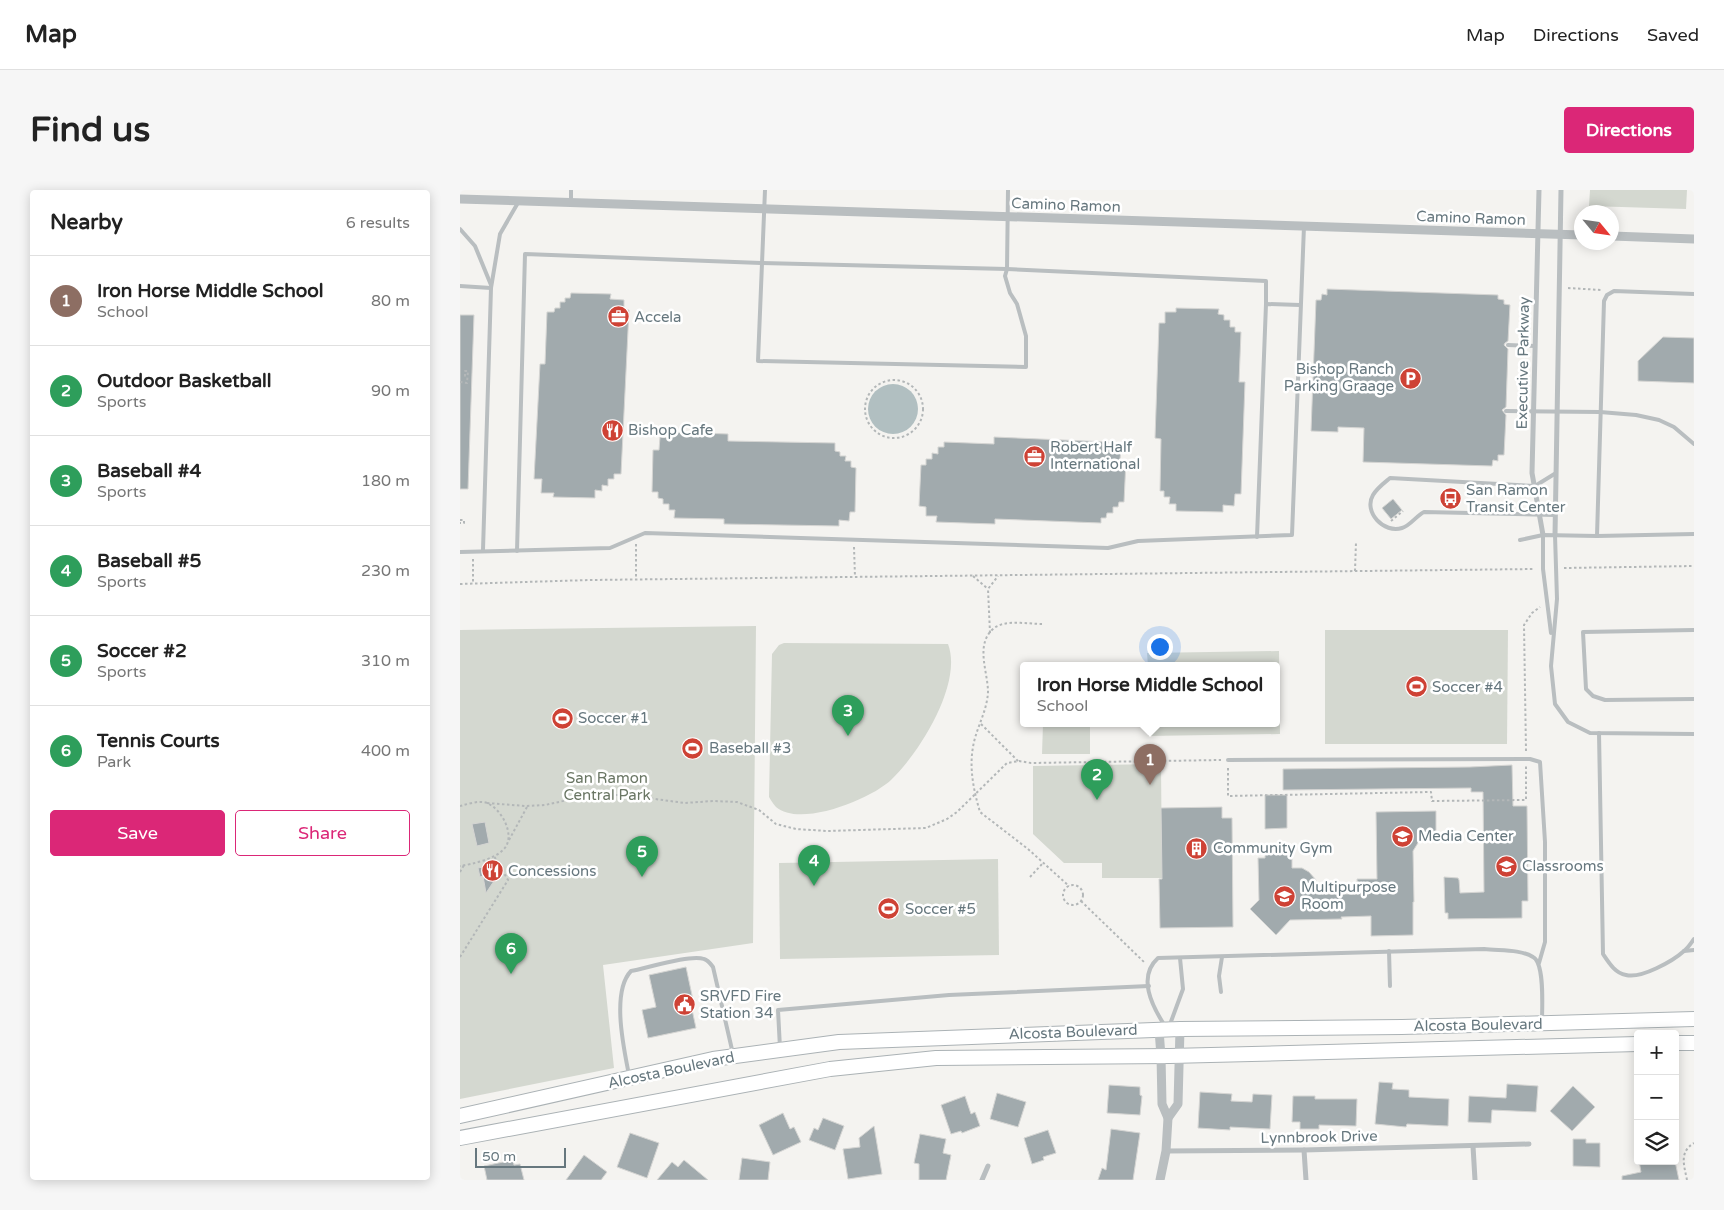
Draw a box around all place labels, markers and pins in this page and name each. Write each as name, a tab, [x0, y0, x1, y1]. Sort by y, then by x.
office icon: Accela	[606, 305, 630, 329]
place label: Accela	[634, 308, 682, 326]
place label: Bishop Ranch Parking Graage	[1284, 360, 1394, 395]
parking icon: Bishop Ranch Parking Graage	[1398, 366, 1422, 390]
restaurant icon: Bishop Cafe	[600, 418, 624, 442]
place label: Bishop Cafe	[628, 421, 713, 439]
place label: Robert Half International	[1050, 438, 1140, 473]
office icon: Robert Half International	[1022, 444, 1046, 468]
place label: San Ramon Transit Center	[1466, 481, 1566, 516]
bus stop icon: San Ramon Transit Center	[1438, 487, 1462, 511]
sports icon: Soccer #4	[1404, 675, 1428, 699]
place label: Soccer #4	[1432, 678, 1503, 696]
pin: 3	[832, 695, 864, 736]
sports icon: Soccer #1	[550, 706, 574, 730]
place label: Soccer #1	[578, 709, 649, 727]
sports icon: Baseball #3	[681, 736, 705, 760]
place label: Baseball #3	[709, 739, 791, 757]
pin: 1	[1134, 744, 1166, 785]
pin: 2	[1081, 759, 1113, 800]
school or university icon: Media Center	[1390, 824, 1414, 848]
place label: Media Center	[1418, 827, 1514, 845]
pin: 5	[626, 836, 658, 877]
building icon: Community Gym	[1185, 836, 1209, 860]
place label: Community Gym	[1213, 839, 1333, 857]
pin: 4	[798, 845, 830, 886]
school or university icon: Classrooms	[1494, 854, 1518, 878]
place label: Classrooms	[1522, 857, 1604, 875]
restaurant icon: Concessions	[480, 859, 504, 883]
place label: Concessions	[508, 862, 596, 880]
place label: Multipurpose Room	[1301, 878, 1396, 913]
school or university icon: Multipurpose Room	[1273, 884, 1297, 908]
sports icon: Soccer #5	[877, 897, 901, 921]
place label: Soccer #5	[905, 900, 976, 918]
pin: 6	[495, 933, 527, 974]
place label: SRVFD Fire Station 34	[700, 987, 781, 1022]
public building icon: SRVFD Fire Station 34	[672, 993, 696, 1017]

